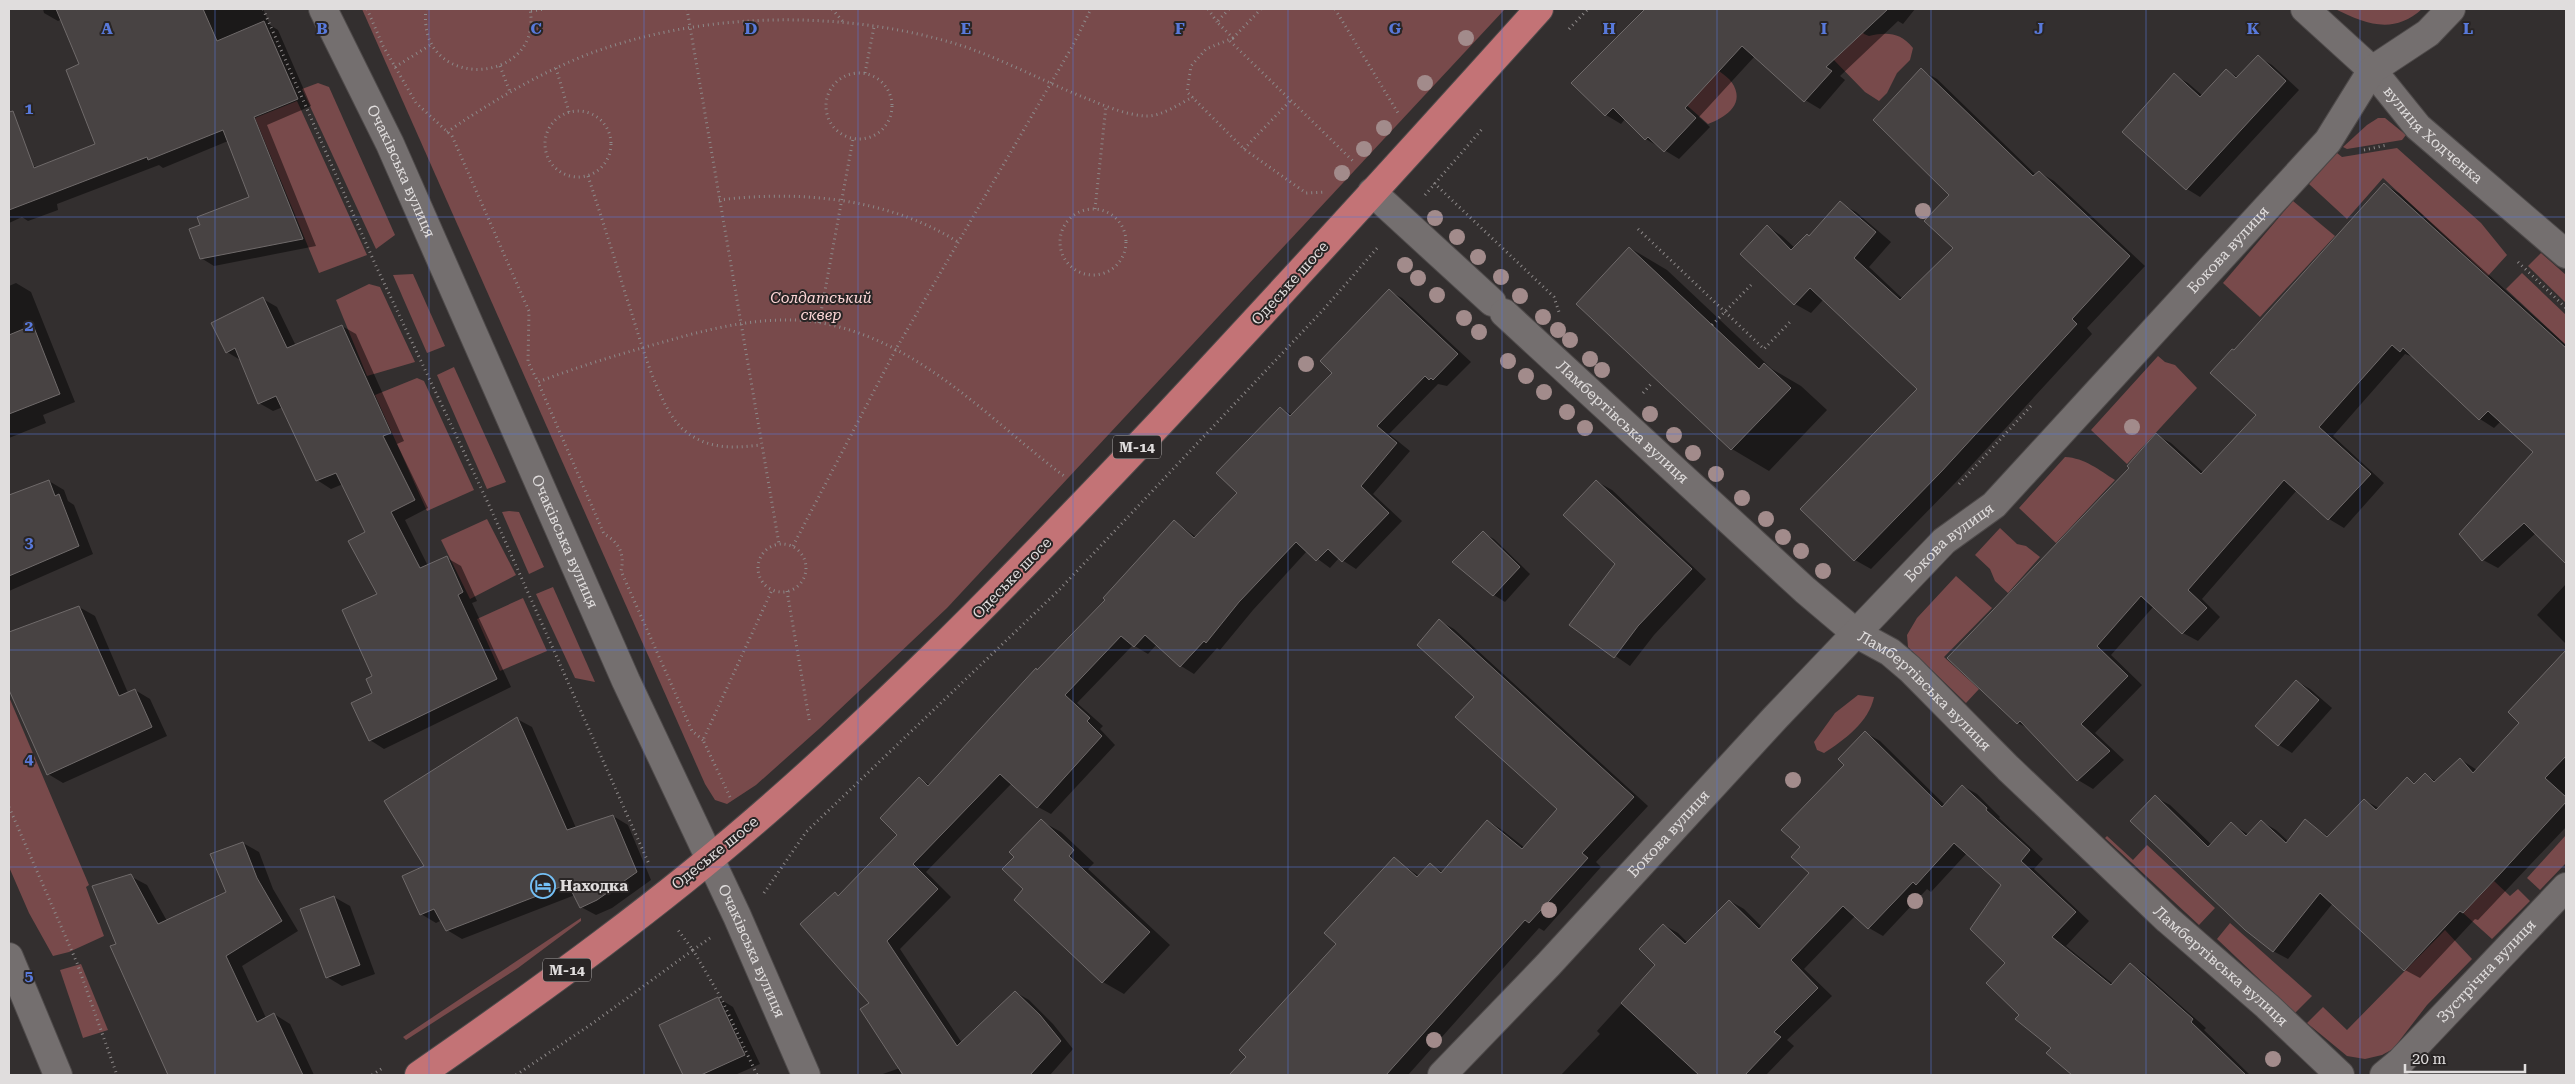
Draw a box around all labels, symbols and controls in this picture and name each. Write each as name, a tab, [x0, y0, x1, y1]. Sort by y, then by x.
text: A	[101, 19, 113, 38]
text: B	[316, 19, 328, 38]
text: C	[530, 19, 542, 38]
text: D	[745, 19, 758, 38]
text: E	[961, 19, 971, 38]
text: F	[1175, 19, 1185, 38]
text: G	[1389, 19, 1402, 38]
text: H	[1602, 19, 1616, 38]
text: I	[1821, 19, 1827, 38]
text: J	[2034, 19, 2044, 38]
text: K	[2247, 19, 2260, 38]
text: L	[2463, 19, 2473, 38]
street label: вулиця Ходченка	[2380, 82, 2486, 187]
text: 1	[25, 99, 34, 118]
street label: Очаківська вулиця	[363, 102, 439, 240]
street label: Бокова вулиця	[2184, 202, 2273, 297]
street label: Одеське шосе	[1248, 237, 1332, 329]
park label: Солдатський сквер	[770, 289, 872, 324]
text: 2	[25, 316, 34, 335]
street label: Ламбертівська вулиця	[1553, 357, 1692, 487]
road number: М-14	[1113, 436, 1161, 458]
street label: Очаківська вулиця	[527, 472, 602, 611]
street label: Бокова вулиця	[1901, 499, 1997, 586]
text: 3	[25, 533, 34, 552]
street label: Одеське шосе	[969, 533, 1055, 623]
street label: Ламбертівська вулиця	[1855, 627, 1995, 755]
text: 4	[25, 749, 34, 768]
street label: Бокова вулиця	[1624, 786, 1713, 881]
street label: Одеське шосе	[668, 813, 762, 893]
hotel icon: Находка	[530, 873, 556, 899]
place label: Находка	[560, 877, 628, 895]
street label: Очаківська вулиця	[714, 881, 789, 1020]
street label: Ламбертівська вулиця	[2150, 902, 2292, 1030]
street label: Зустрічна вулиця	[2433, 916, 2540, 1027]
road number: М-14	[543, 958, 591, 982]
text: 5	[25, 966, 34, 985]
scale bar	[2405, 1042, 2525, 1074]
text: 20 m	[2412, 1050, 2447, 1068]

